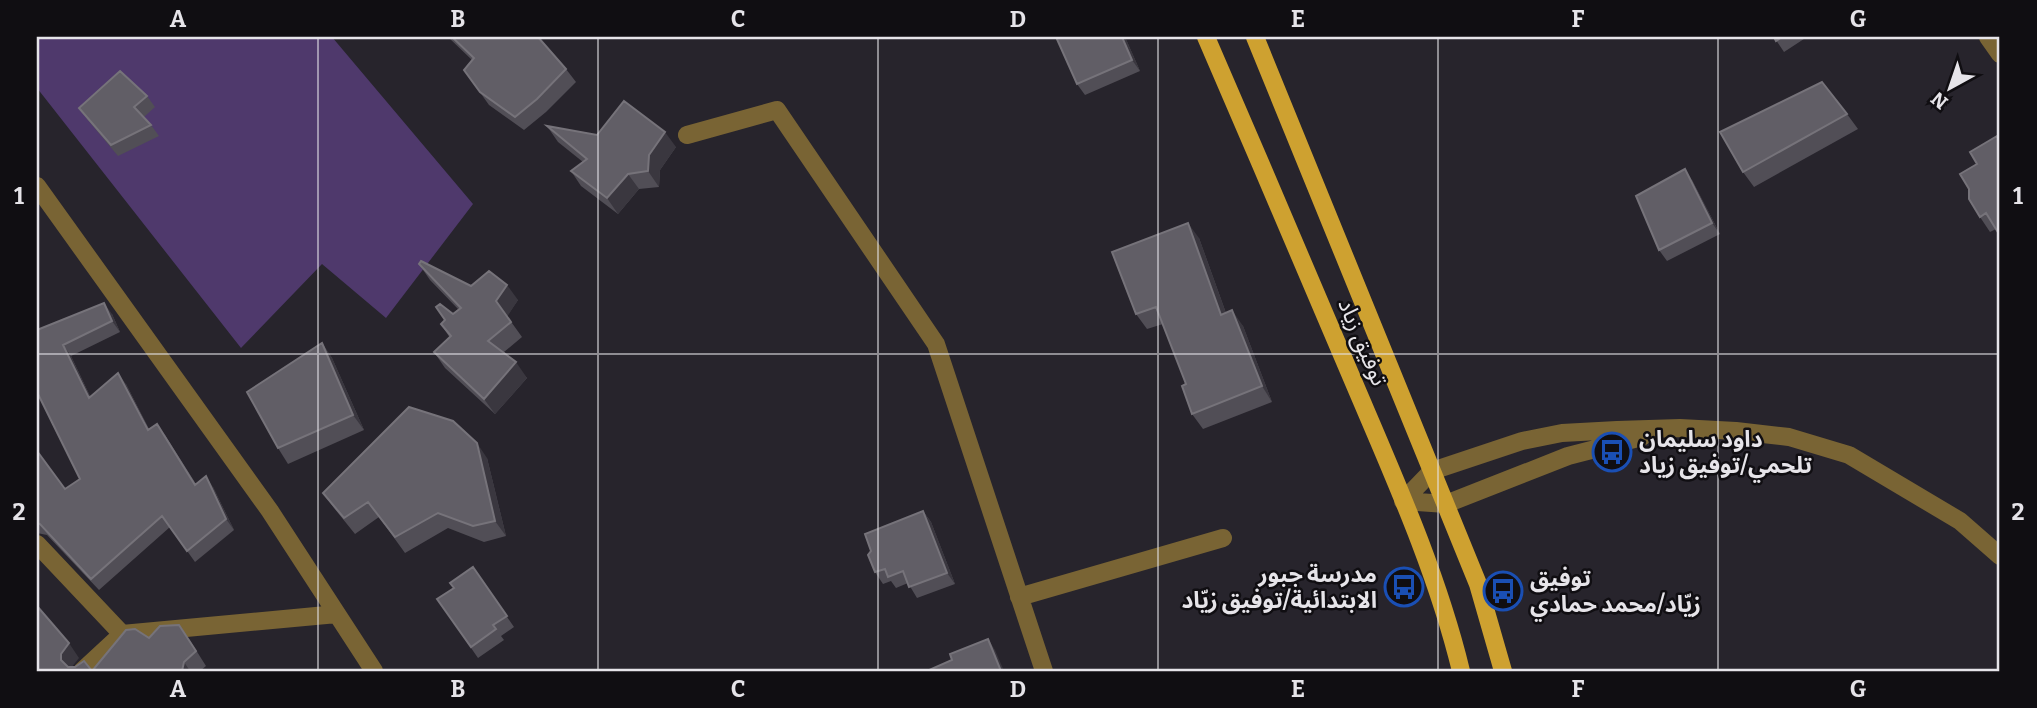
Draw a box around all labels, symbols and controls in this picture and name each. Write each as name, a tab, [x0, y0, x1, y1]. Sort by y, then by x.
text: A	[170, 5, 187, 33]
text: B	[451, 5, 465, 33]
text: C	[731, 5, 745, 33]
text: D	[1010, 5, 1026, 33]
text: E	[1291, 5, 1305, 33]
text: F	[1572, 5, 1585, 33]
text: G	[1850, 5, 1867, 33]
north arrow	[1914, 52, 1984, 122]
text: N	[1926, 87, 1952, 114]
text: 1	[14, 182, 24, 210]
text: 1	[2013, 182, 2023, 210]
street label: توفيق زياد	[1332, 294, 1394, 390]
place label: داود سليمان تلحمي/توفيق زياد	[1639, 425, 1812, 483]
bus stop icon: داود سليمان تلحمي/توفيق زياد	[1591, 431, 1633, 473]
text: 2	[13, 498, 26, 526]
text: 2	[2012, 498, 2025, 526]
place label: مدرسة جبور الابتدائية/توفيق زيّاد	[1181, 560, 1377, 615]
place label: توفيق زيّاد/محمد حمادي	[1530, 564, 1701, 622]
bus stop icon: مدرسة جبور الابتدائية/توفيق زيّاد	[1383, 566, 1425, 608]
bus stop icon: توفيق زيّاد/محمد حمادي	[1482, 570, 1524, 612]
text: A	[170, 675, 187, 703]
text: B	[451, 675, 465, 703]
text: C	[731, 675, 745, 703]
text: D	[1010, 675, 1026, 703]
text: E	[1291, 675, 1305, 703]
text: F	[1572, 675, 1585, 703]
text: G	[1850, 675, 1867, 703]

